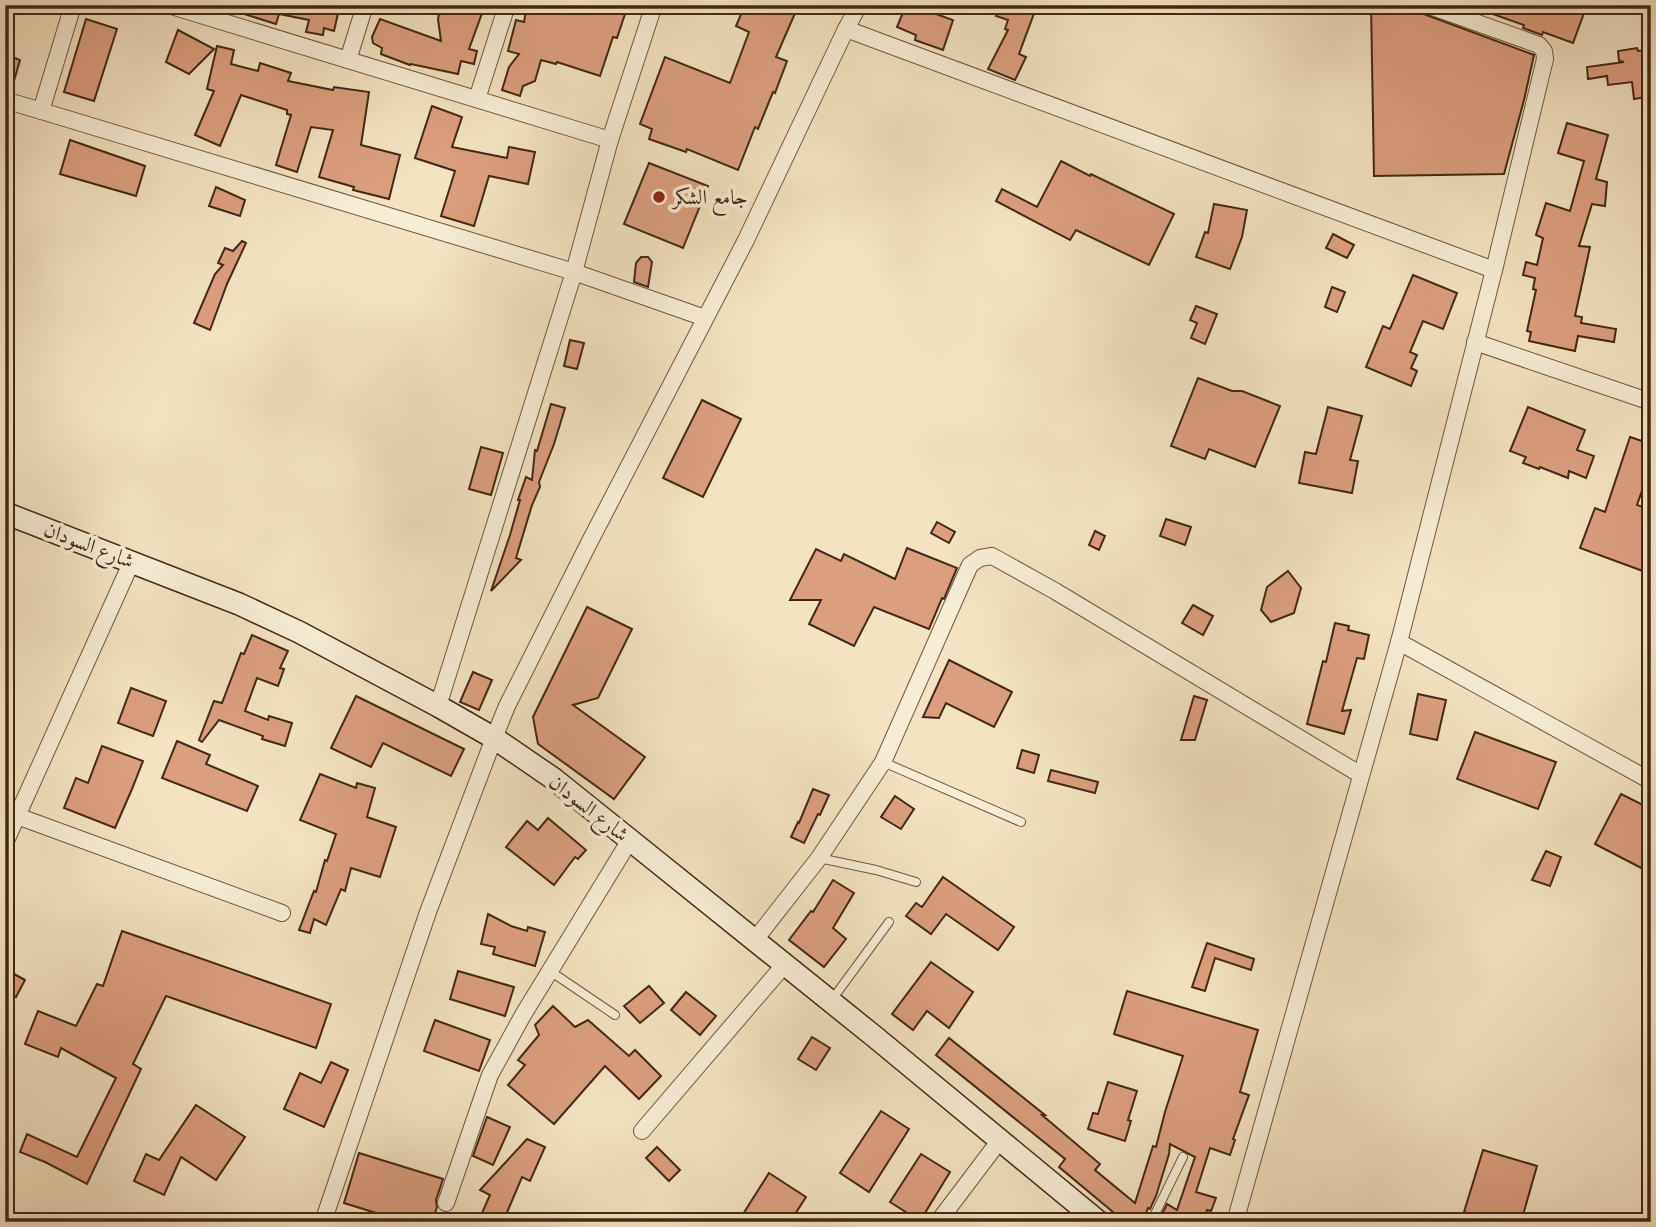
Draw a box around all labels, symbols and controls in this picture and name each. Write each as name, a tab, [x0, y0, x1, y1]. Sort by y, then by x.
place label: جامع الشكر	[671, 185, 748, 216]
marker: جامع الشكر	[651, 189, 667, 205]
street label: شارع السودان	[38, 517, 137, 579]
street label: شارع السودان	[541, 769, 634, 851]

